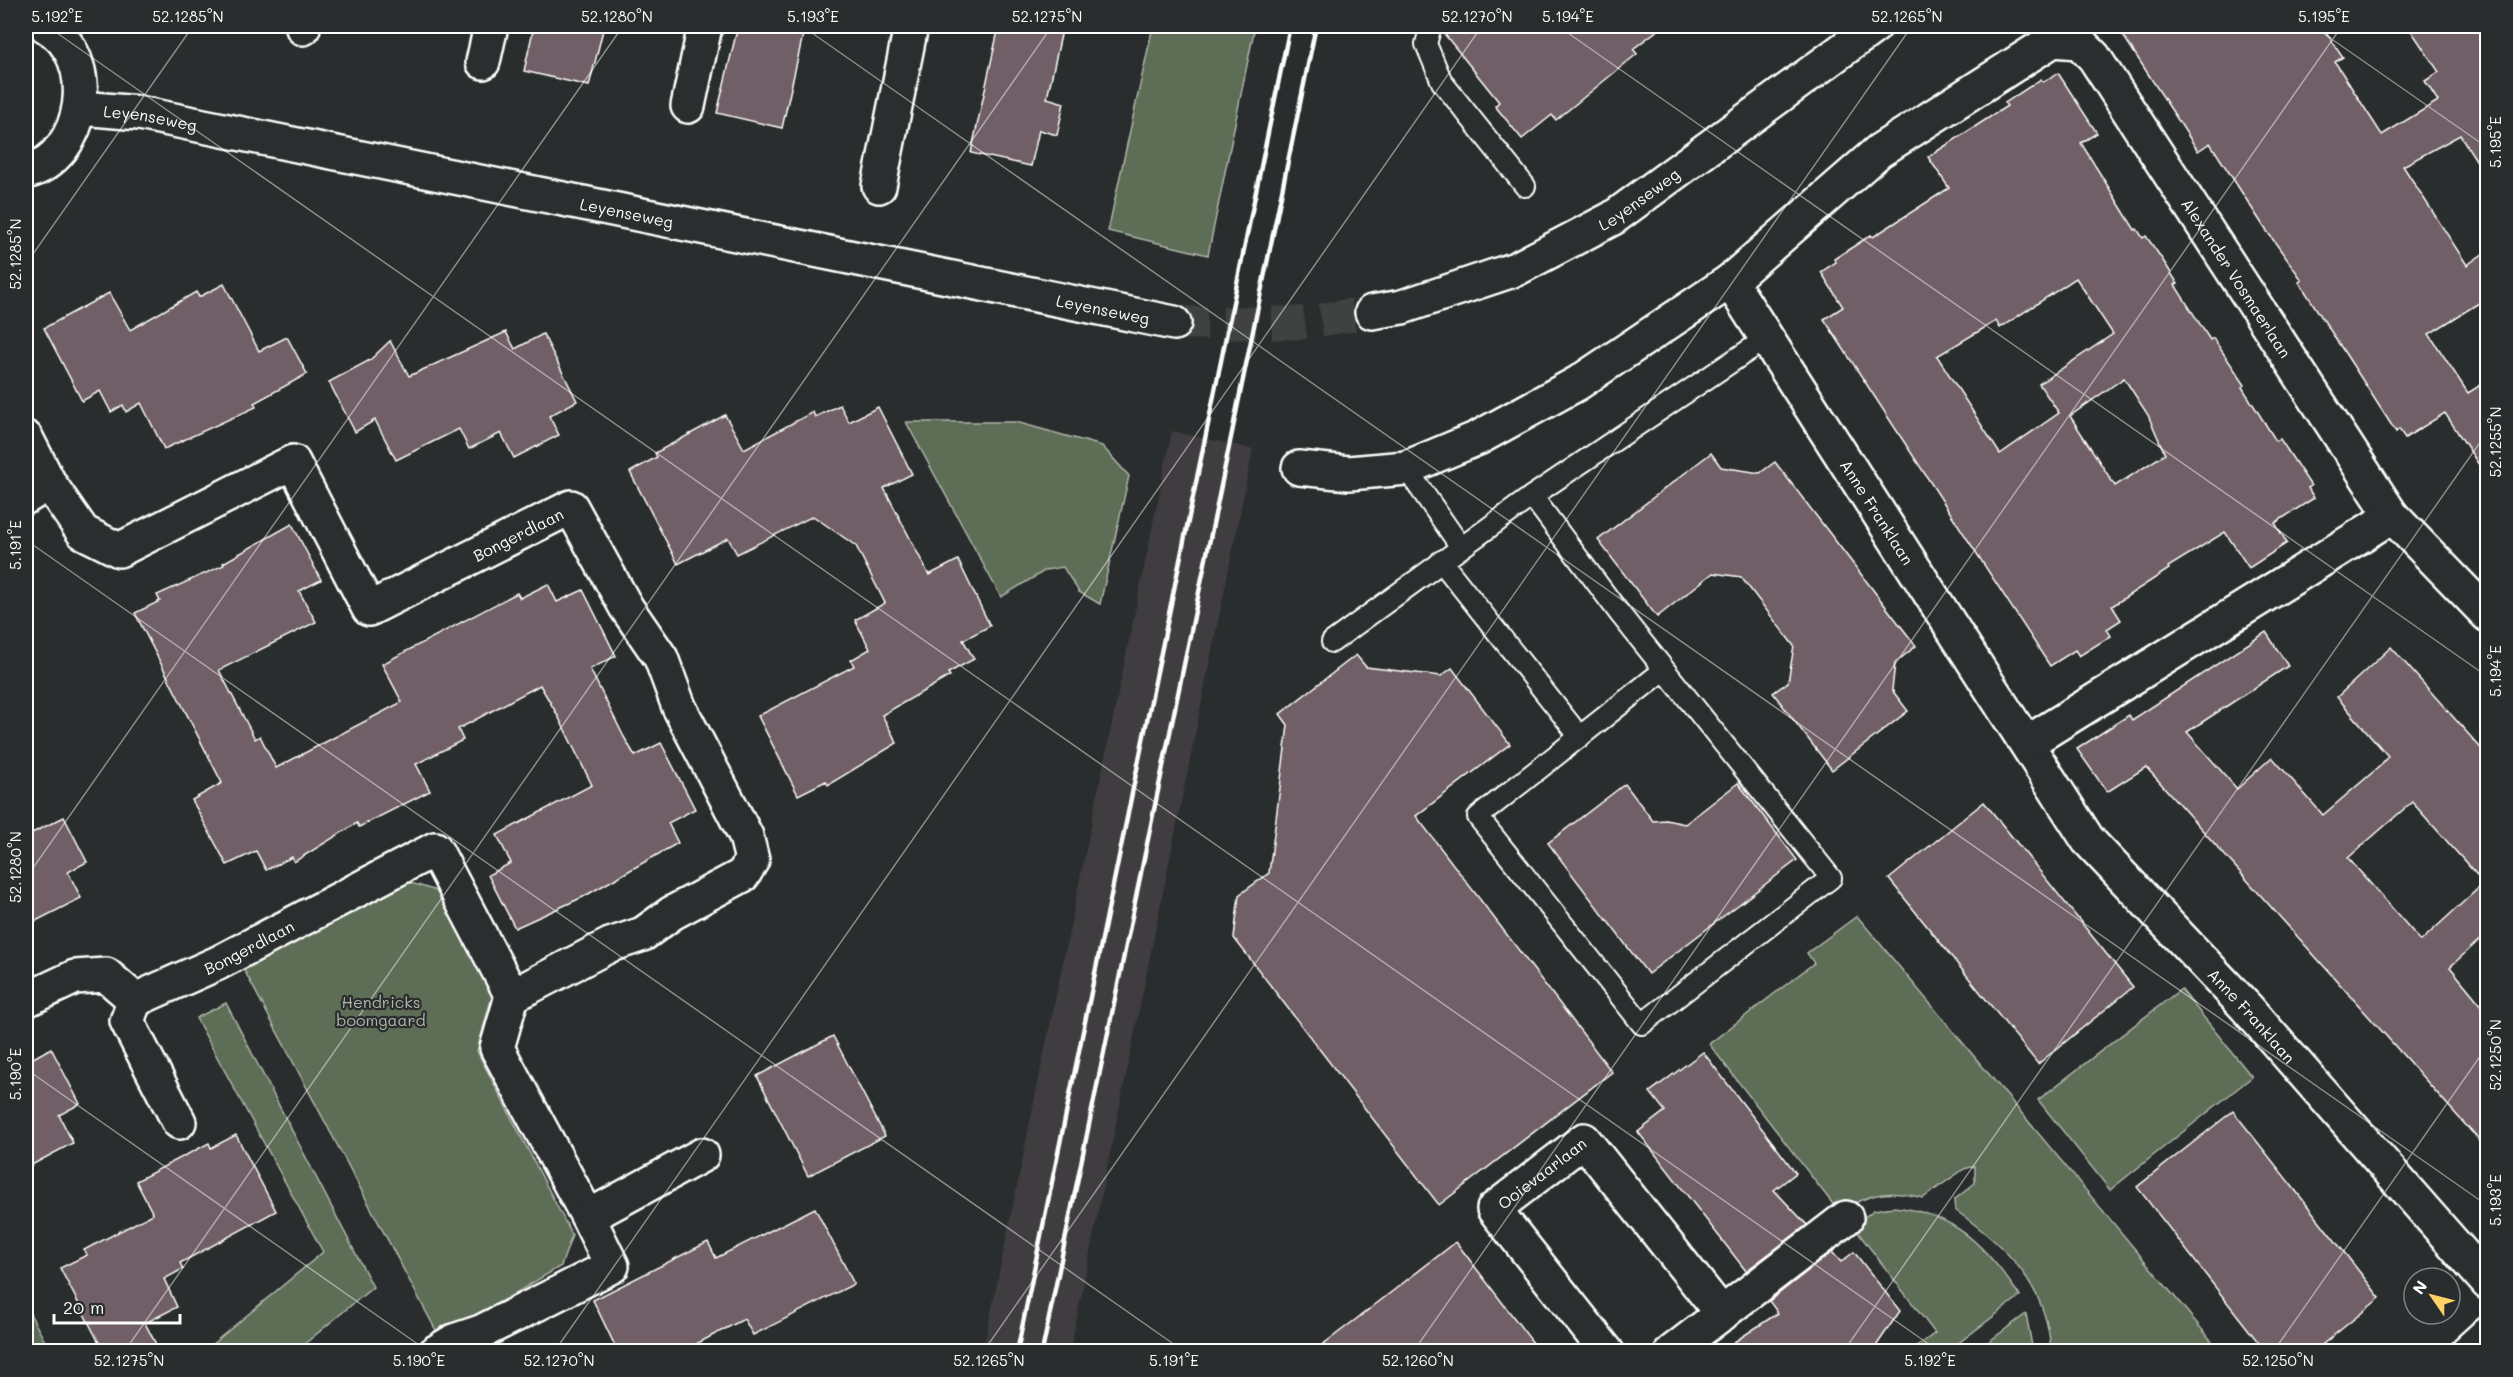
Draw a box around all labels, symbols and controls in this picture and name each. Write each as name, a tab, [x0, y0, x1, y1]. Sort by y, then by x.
text: 5.192°E	[31, 6, 83, 26]
text: 52.1285°N	[152, 6, 224, 26]
text: 52.1280°N	[581, 6, 653, 26]
text: 5.193°E	[787, 6, 839, 26]
text: 52.1275°N	[1012, 6, 1082, 26]
text: 52.1270°N	[1441, 6, 1513, 26]
text: 5.194°E	[1542, 6, 1594, 26]
text: 52.1265°N	[1871, 6, 1943, 26]
text: 5.195°E	[2298, 6, 2350, 26]
street label: Leyenseweg	[103, 99, 199, 135]
text: 5.195°E	[2485, 116, 2505, 168]
street label: Leyenseweg	[1594, 163, 1683, 235]
street label: Leyenseweg	[578, 192, 675, 232]
street label: Alexander Vosmaerlaan	[2178, 194, 2297, 361]
text: 52.1285°N	[5, 218, 25, 290]
street label: Leyenseweg	[1055, 289, 1152, 328]
text: 52.1255°N	[2485, 407, 2505, 477]
street label: Anne Franklaan	[1836, 455, 1919, 568]
street label: Bongerdlaan	[469, 502, 567, 565]
text: 5.191°E	[5, 520, 25, 570]
text: 5.194°E	[2485, 645, 2505, 697]
text: 52.1280°N	[5, 831, 25, 903]
street label: Bongerdlaan	[200, 915, 297, 979]
street label: Anne Franklaan	[2204, 963, 2301, 1067]
park label: Hendricks boomgaard	[336, 991, 426, 1030]
text: 52.1250°N	[2485, 1019, 2505, 1091]
text: 5.190°E	[5, 1047, 25, 1100]
street label: Ooievaarlaan	[1493, 1132, 1590, 1213]
text: 5.193°E	[2485, 1174, 2505, 1226]
north arrow	[2402, 1266, 2462, 1326]
text: N	[2407, 1276, 2431, 1298]
scale bar	[54, 1287, 180, 1325]
text: 20 m	[63, 1295, 104, 1319]
text: 52.1275°N	[94, 1350, 164, 1370]
text: 5.190°E	[393, 1350, 446, 1370]
text: 52.1270°N	[523, 1350, 595, 1370]
text: 52.1265°N	[953, 1350, 1025, 1370]
text: 5.191°E	[1149, 1350, 1199, 1370]
text: 52.1260°N	[1382, 1350, 1454, 1370]
text: 5.192°E	[1904, 1350, 1956, 1370]
text: 52.1250°N	[2242, 1350, 2314, 1370]

